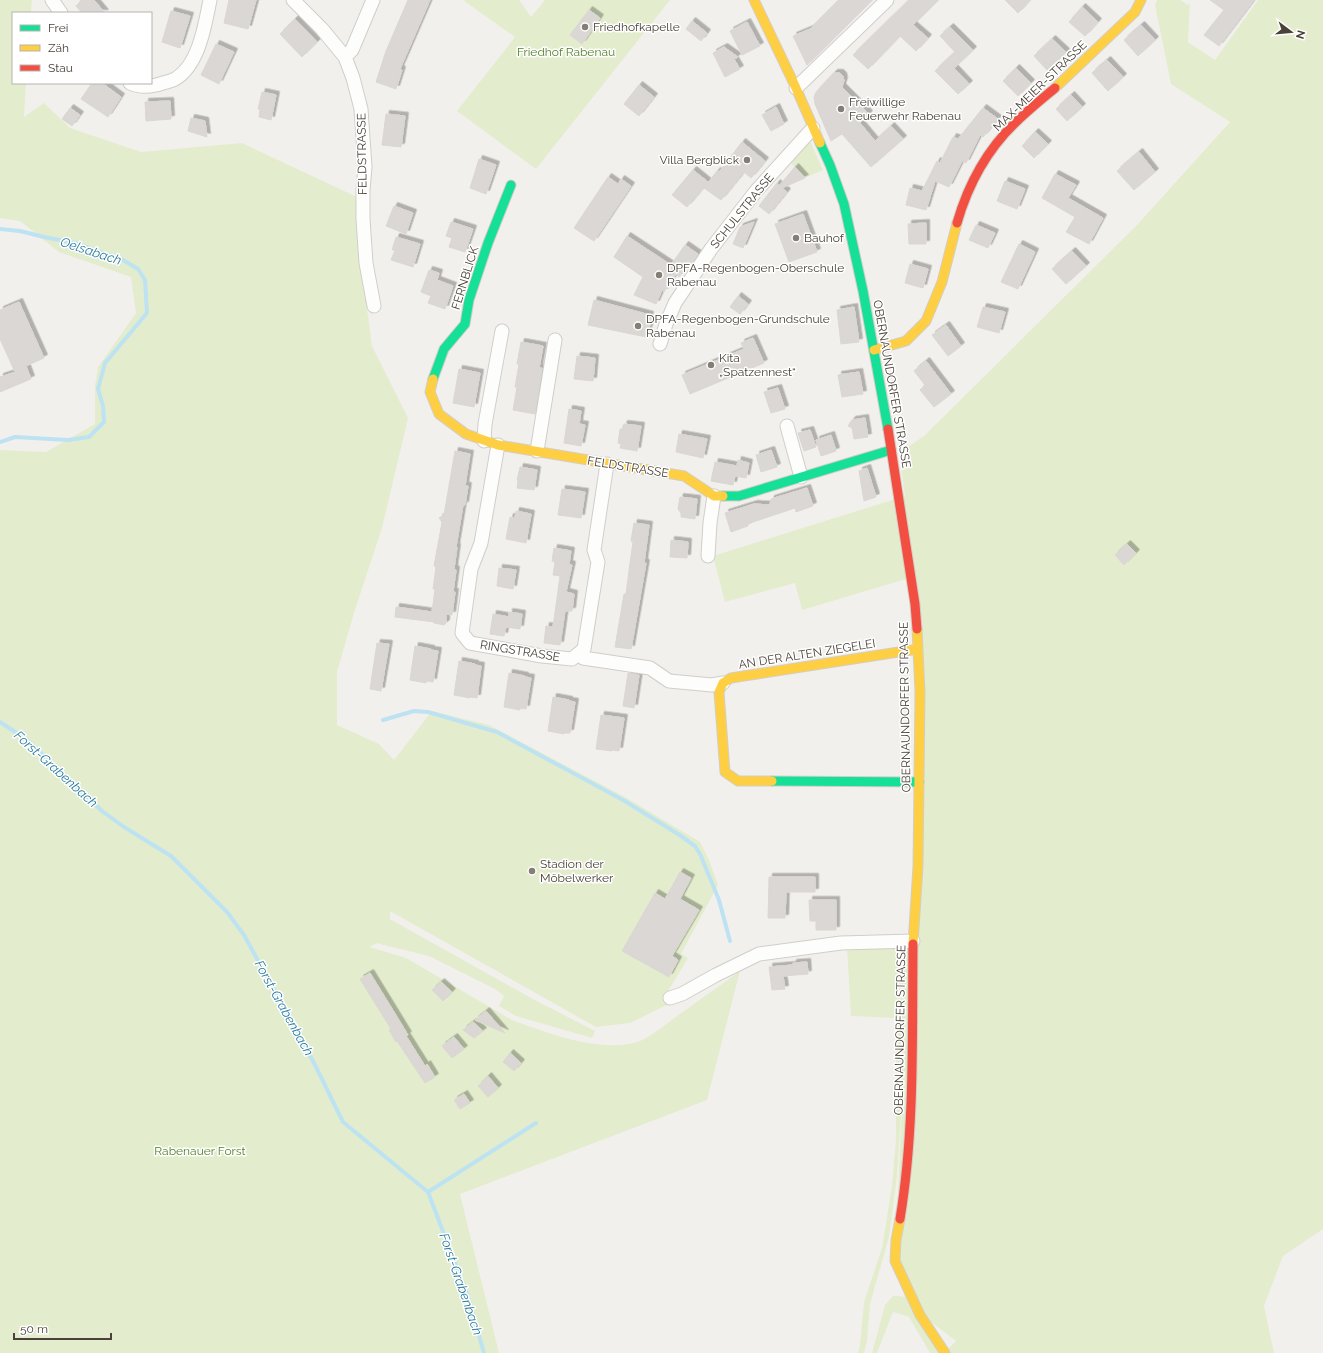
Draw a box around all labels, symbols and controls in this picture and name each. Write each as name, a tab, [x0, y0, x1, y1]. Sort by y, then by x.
legend	[12, 12, 152, 84]
north arrow	[1271, 12, 1311, 52]
place label: Friedhofkapelle	[593, 20, 680, 34]
text: Frei	[48, 21, 68, 35]
marker: Friedhofkapelle	[580, 22, 590, 32]
text: N	[1293, 29, 1308, 40]
street label: MAX-MEIER-STRASSE	[990, 38, 1090, 134]
text: Zäh	[48, 41, 69, 55]
park label: Friedhof Rabenau	[517, 45, 615, 59]
text: Stau	[48, 61, 73, 75]
place label: Freiwillige Feuerwehr Rabenau	[849, 95, 961, 123]
marker: Freiwillige Feuerwehr Rabenau	[836, 104, 846, 114]
street label: FELDSTRASSE	[354, 113, 370, 195]
place label: Villa Bergblick	[659, 153, 740, 167]
marker: Villa Bergblick	[742, 155, 752, 165]
street label: SCHULSTRASSE	[707, 171, 777, 251]
place label: Bauhof	[804, 231, 845, 245]
marker: Bauhof	[791, 233, 801, 243]
water label: Oelsabach	[59, 234, 123, 268]
street label: FERNBLICK	[449, 244, 481, 311]
place label: DPFA-Regenbogen-Oberschule Rabenau	[667, 261, 844, 289]
marker: DPFA-Regenbogen-Oberschule Rabenau	[654, 270, 664, 280]
street label: OBERNAUNDORFER STRASSE	[870, 299, 914, 469]
place label: DPFA-Regenbogen-Grundschule Rabenau	[646, 312, 830, 340]
marker: DPFA-Regenbogen-Grundschule Rabenau	[633, 321, 643, 331]
place label: Kita „Spatzennest“	[719, 351, 796, 379]
marker: Kita „Spatzennest“	[706, 360, 716, 370]
street label: FELDSTRASSE	[586, 454, 670, 480]
street label: OBERNAUNDORFER STRASSE	[897, 622, 913, 792]
street label: AN DER ALTEN ZIEGELEI	[738, 636, 876, 672]
street label: RINGSTRASSE	[479, 638, 561, 664]
water label: Forst-Grabenbach	[11, 728, 101, 810]
place label: Stadion der Möbelwerker	[540, 857, 614, 885]
marker: Stadion der Möbelwerker	[527, 866, 537, 876]
street label: OBERNAUNDORFER STRASSE	[892, 945, 908, 1115]
water label: Forst-Grabenbach	[252, 958, 316, 1058]
park label: Rabenauer Forst	[154, 1144, 246, 1158]
water label: Forst-Grabenbach	[437, 1231, 485, 1337]
scale bar	[14, 1315, 111, 1341]
text: 50 m	[20, 1322, 48, 1336]

